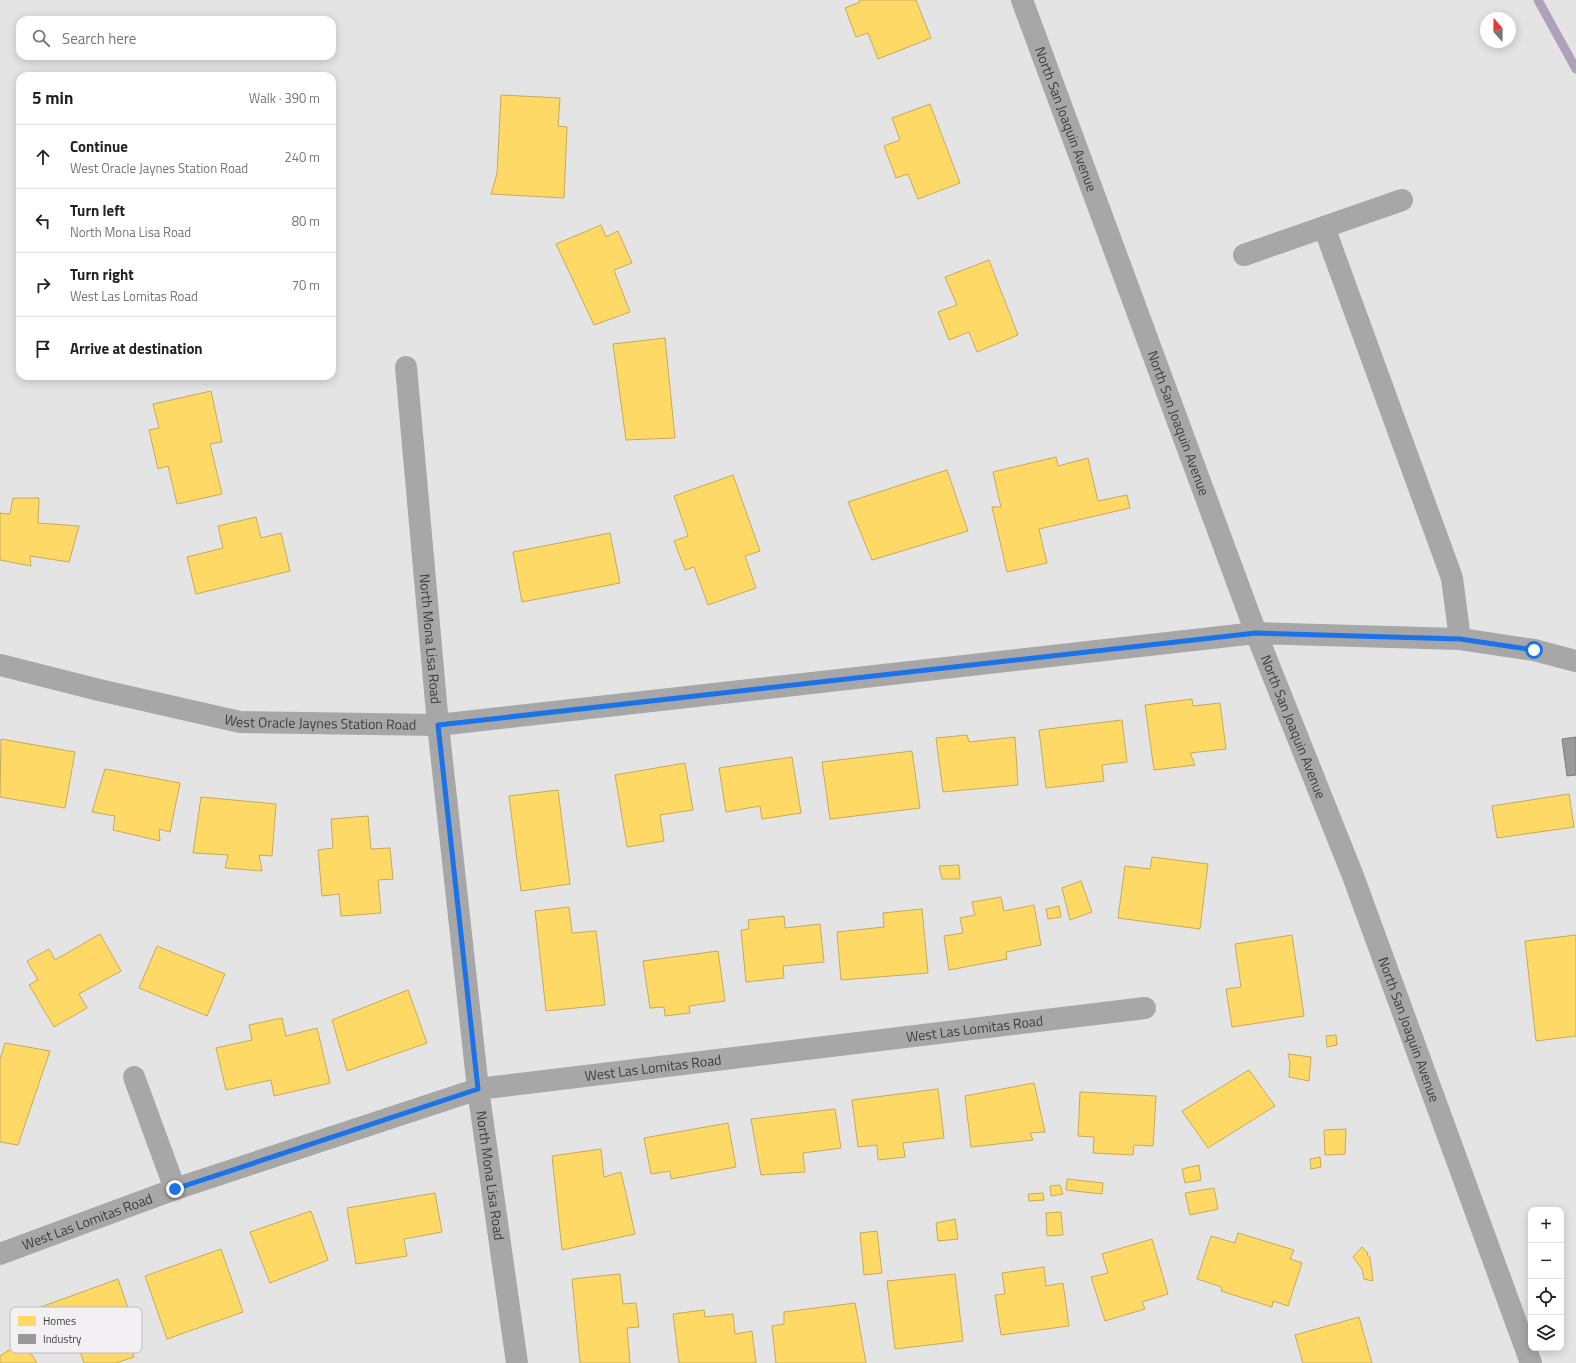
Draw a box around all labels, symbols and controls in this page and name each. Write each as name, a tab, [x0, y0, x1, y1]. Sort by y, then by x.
north arrow	[1480, 12, 1516, 48]
search box	[16, 16, 336, 60]
icon: search	[30, 27, 52, 49]
text: Search here	[62, 27, 136, 50]
street label: North San Joaquin Avenue	[1030, 43, 1103, 194]
text: 5 min	[32, 85, 73, 111]
text: Walk · 390 m	[249, 88, 320, 108]
text: Continue	[70, 135, 128, 158]
icon: ahead	[32, 146, 54, 168]
text: 240 m	[284, 147, 320, 167]
text: West Oracle Jaynes Station Road	[70, 158, 248, 178]
text: Turn left	[70, 199, 125, 222]
icon: left	[32, 210, 54, 232]
text: 80 m	[292, 211, 320, 231]
text: North Mona Lisa Road	[70, 222, 191, 242]
text: Turn right	[70, 263, 134, 286]
icon: right	[32, 274, 54, 296]
text: 70 m	[292, 275, 320, 295]
text: West Las Lomitas Road	[70, 286, 198, 306]
text: Arrive at destination	[70, 337, 203, 360]
icon: arrive	[32, 338, 54, 360]
street label: North San Joaquin Avenue	[1142, 347, 1215, 498]
street label: North Mona Lisa Road	[415, 573, 447, 705]
route start	[1525, 641, 1543, 659]
street label: North San Joaquin Avenue	[1256, 652, 1332, 802]
street label: West Oracle Jaynes Station Road	[222, 708, 417, 735]
street label: North San Joaquin Avenue	[1373, 954, 1446, 1105]
street label: West Las Lomitas Road	[905, 1009, 1044, 1047]
street label: West Las Lomitas Road	[583, 1049, 723, 1086]
street label: North Mona Lisa Road	[471, 1109, 510, 1242]
route end	[166, 1180, 184, 1198]
street label: West Las Lomitas Road	[19, 1187, 155, 1255]
map controls	[1528, 1207, 1564, 1351]
button: +	[1528, 1207, 1564, 1243]
button: −	[1528, 1243, 1564, 1279]
button: locate	[1528, 1279, 1564, 1315]
legend	[10, 1307, 142, 1353]
text: Homes	[43, 1313, 76, 1329]
button: layers	[1528, 1315, 1564, 1351]
text: Industry	[43, 1331, 82, 1347]

